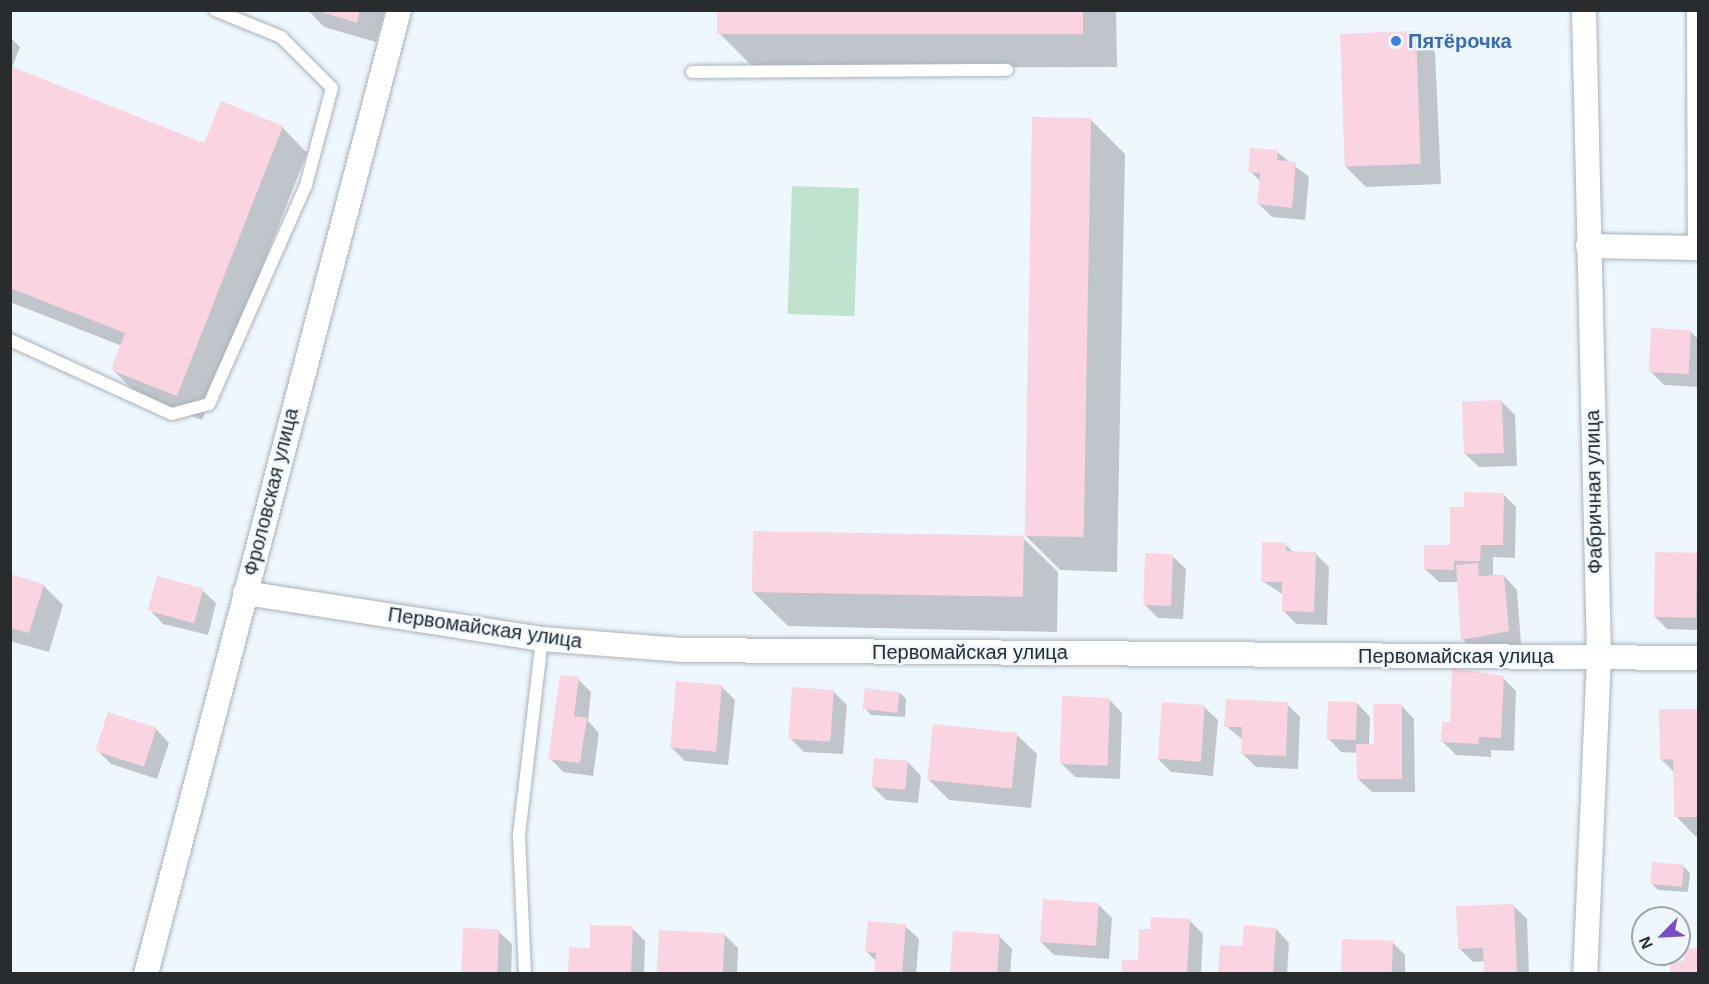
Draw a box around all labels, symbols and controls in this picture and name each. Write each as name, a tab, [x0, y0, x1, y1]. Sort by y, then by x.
place label: Пятёрочка	[1408, 29, 1512, 53]
marker: Пятёрочка	[1389, 34, 1403, 48]
street label: Фроловская улица	[239, 406, 303, 578]
street label: Фабричная улица	[1581, 410, 1607, 574]
street label: Первомайская улица	[386, 602, 584, 654]
street label: Первомайская улица	[872, 640, 1068, 664]
street label: Первомайская улица	[1358, 644, 1554, 668]
north arrow	[1631, 906, 1691, 966]
text: N	[1636, 934, 1656, 951]

